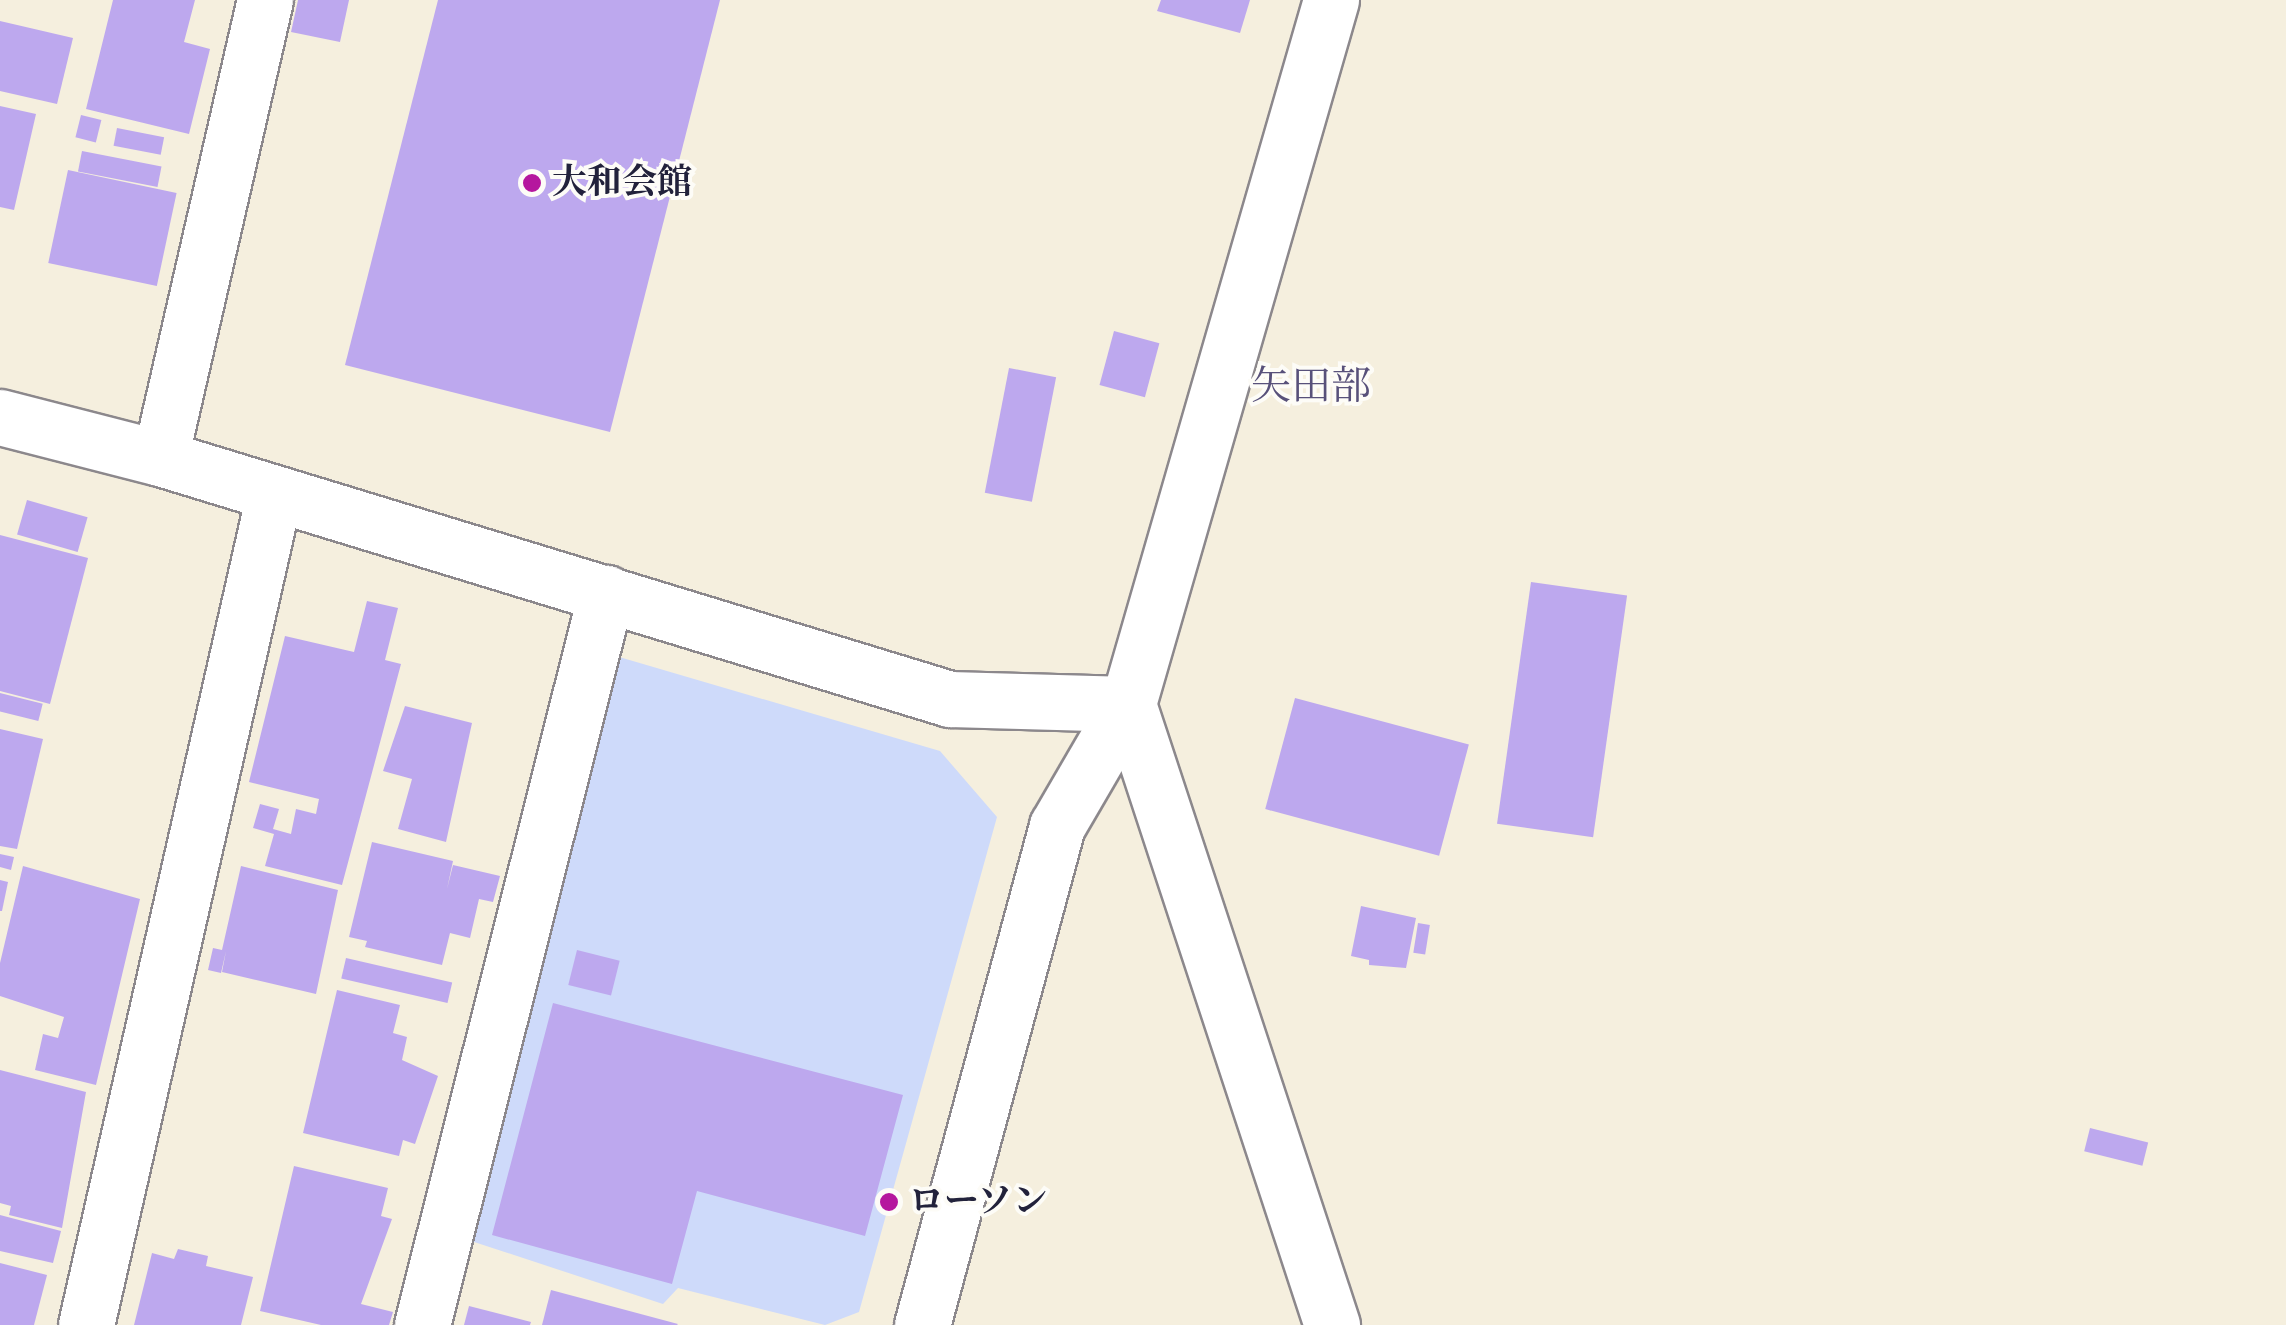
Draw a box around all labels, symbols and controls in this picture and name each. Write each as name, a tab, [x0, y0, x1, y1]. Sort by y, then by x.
place label: 大和会館	[552, 162, 692, 204]
marker: 大和会館	[521, 172, 543, 194]
district label: 矢田部	[1251, 363, 1371, 411]
place label: ローソン	[909, 1181, 1049, 1223]
marker: ローソン	[878, 1191, 900, 1213]

